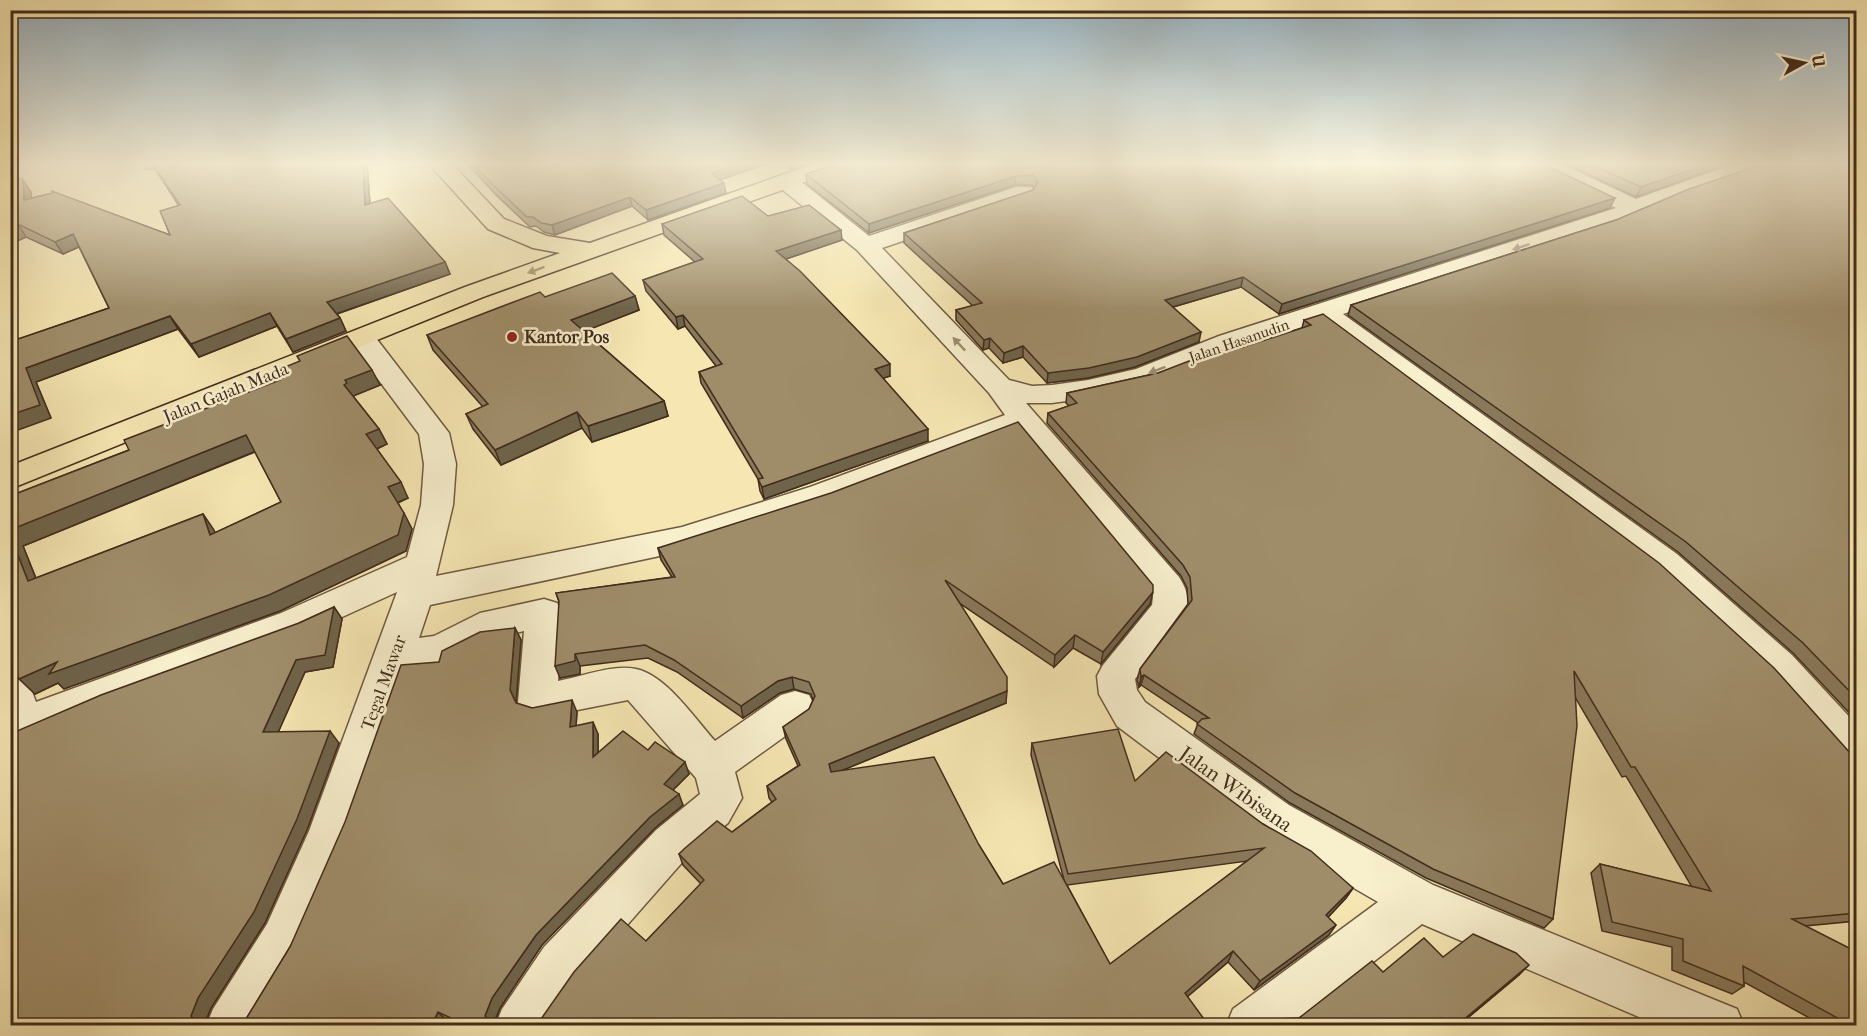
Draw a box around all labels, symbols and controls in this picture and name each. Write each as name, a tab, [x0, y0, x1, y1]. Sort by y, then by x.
north arrow	[1774, 33, 1834, 93]
text: U	[1808, 53, 1829, 69]
one-way arrow	[1512, 243, 1530, 253]
one-way arrow	[527, 265, 545, 275]
street label: Jalan Hasanudin	[1186, 315, 1292, 367]
place label: Kantor Pos	[524, 327, 609, 348]
marker: Kantor Pos	[505, 330, 519, 344]
one-way arrow	[952, 337, 966, 352]
street label: Jalan Gajah Mada	[158, 358, 292, 428]
one-way arrow	[1148, 365, 1166, 375]
street label: Tegal Mawar	[357, 632, 411, 734]
street label: Jalan Wibisana	[1173, 740, 1297, 837]

